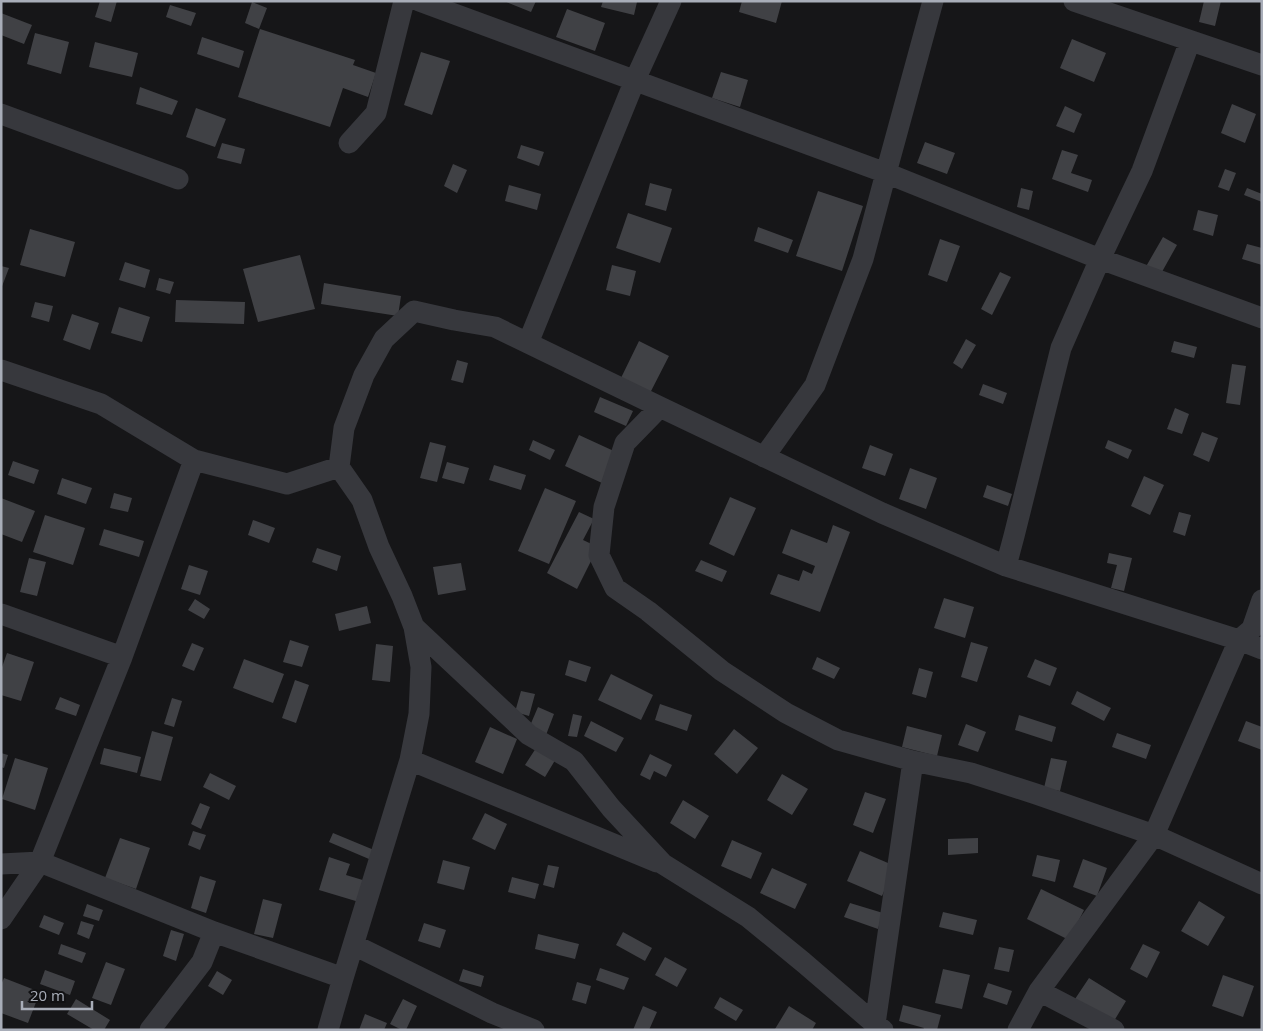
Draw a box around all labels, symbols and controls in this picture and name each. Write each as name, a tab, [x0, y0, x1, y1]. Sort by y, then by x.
scale bar	[22, 978, 92, 1010]
text: 20 m	[30, 985, 65, 1005]

